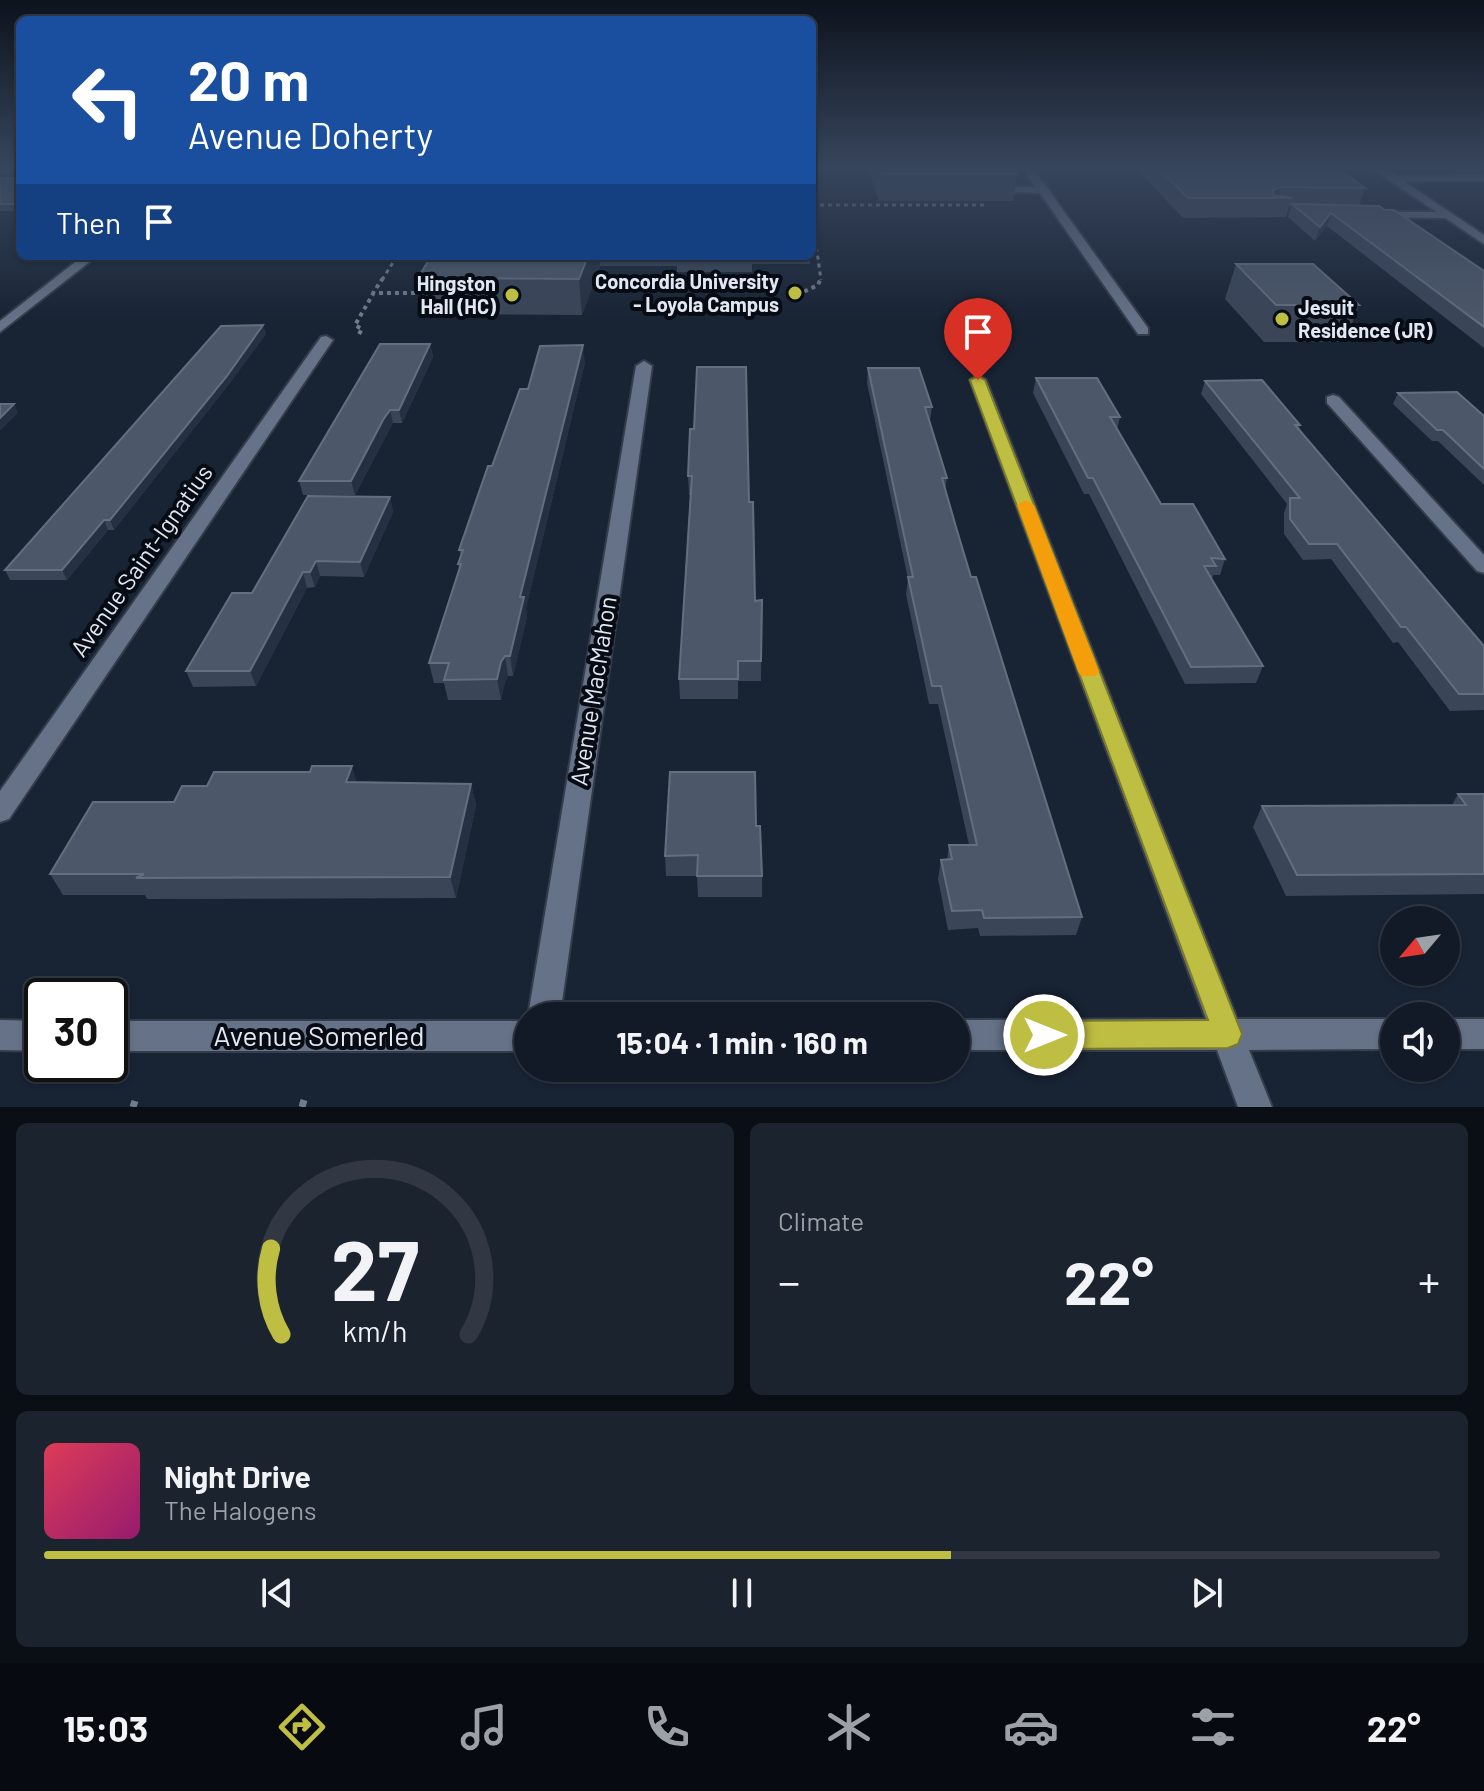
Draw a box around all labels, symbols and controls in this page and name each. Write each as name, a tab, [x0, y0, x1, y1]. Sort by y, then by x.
text: 20 m	[188, 45, 309, 112]
icon: left	[56, 48, 160, 152]
text: Avenue Doherty	[188, 113, 433, 156]
icon: arrive	[137, 200, 181, 244]
text: Then	[56, 204, 121, 240]
place label: Concordia University - Loyola Campus	[595, 269, 779, 316]
place label: Hingston Hall (HC)	[417, 271, 496, 318]
marker: Concordia University - Loyola Campus	[786, 284, 804, 302]
marker: Hingston Hall (HC)	[503, 286, 521, 304]
place label: Jesuit Residence (JR)	[1298, 295, 1433, 342]
pin	[944, 298, 1012, 380]
icon: arrive	[956, 310, 1000, 354]
marker: Jesuit Residence (JR)	[1273, 310, 1291, 328]
street label: Avenue Saint-Ignatius	[64, 459, 218, 662]
street label: Avenue MacMahon	[563, 594, 622, 787]
north arrow	[1380, 906, 1460, 986]
map controls	[1380, 906, 1460, 1082]
speed limit sign: 30	[24, 978, 128, 1082]
position arrow	[1002, 993, 1086, 1077]
button: sound	[1380, 1002, 1460, 1082]
street label: Avenue Somerled	[214, 1018, 424, 1052]
text: 15:04 · 1 min · 160 m	[616, 1024, 868, 1060]
text: Climate	[778, 1205, 864, 1236]
text: 27	[331, 1218, 419, 1318]
text: 22°	[1064, 1245, 1154, 1317]
text: −	[778, 1254, 800, 1307]
text: +	[1418, 1254, 1440, 1307]
text: km/h	[343, 1313, 407, 1348]
text: Night Drive	[164, 1458, 311, 1494]
text: The Halogens	[164, 1494, 316, 1525]
icon: previous	[255, 1571, 299, 1615]
icon: pause	[720, 1571, 764, 1615]
icon: next	[1185, 1571, 1229, 1615]
icon: directions	[274, 1699, 330, 1755]
icon: music	[456, 1699, 512, 1755]
icon: phone	[639, 1699, 695, 1755]
icon: climate	[821, 1699, 877, 1755]
icon: car	[1003, 1699, 1059, 1755]
icon: filters	[1185, 1699, 1241, 1755]
text: 15:03	[63, 1706, 148, 1749]
text: 22°	[1367, 1706, 1421, 1749]

